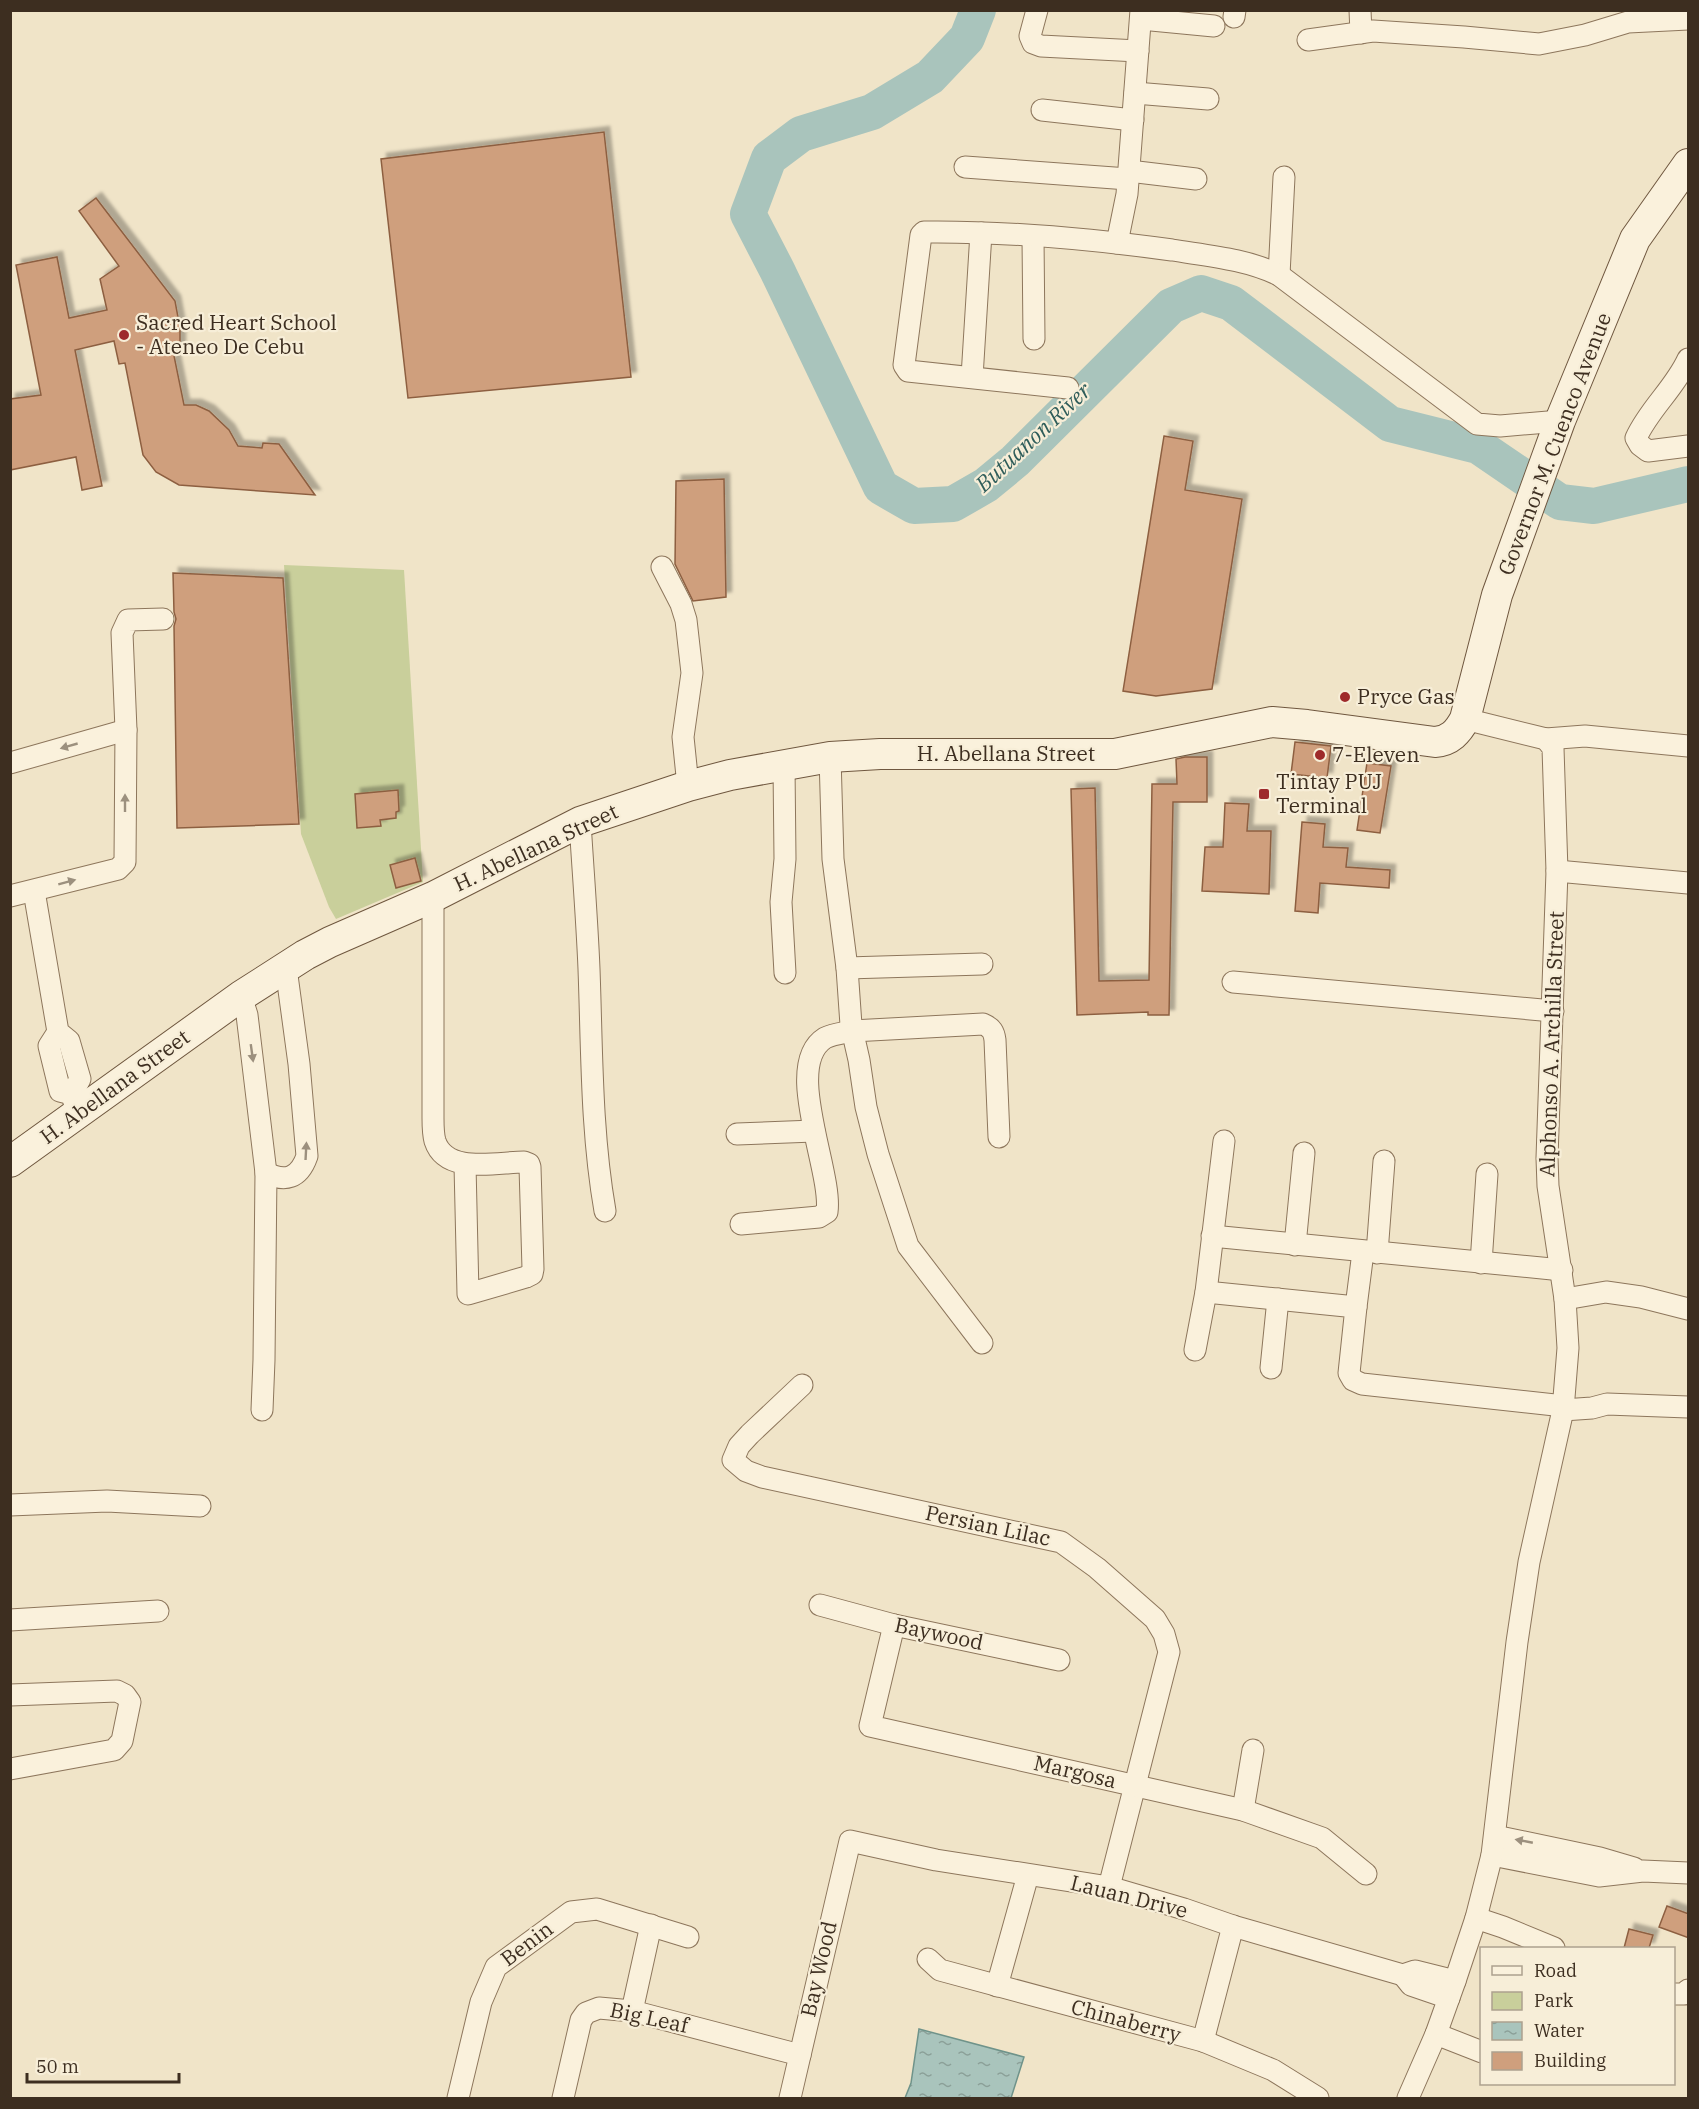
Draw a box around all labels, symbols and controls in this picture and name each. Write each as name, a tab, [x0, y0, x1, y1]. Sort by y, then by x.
place label: Sacred Heart School - Ateneo De Cebu	[136, 308, 337, 360]
street label: Governor M. Cuenco Avenue	[1491, 308, 1617, 579]
marker: Sacred Heart School - Ateneo De Cebu	[117, 328, 131, 342]
water label: Butuanon River	[968, 375, 1098, 498]
place label: Pryce Gas	[1357, 682, 1455, 710]
marker: Pryce Gas	[1338, 690, 1352, 704]
street label: H. Abellana Street	[917, 739, 1095, 767]
place label: 7-Eleven	[1332, 740, 1420, 768]
one-way arrow	[60, 742, 78, 751]
marker: 7-Eleven	[1313, 748, 1327, 762]
place label: Tintay PUJ Terminal	[1276, 767, 1382, 819]
marker: Tintay PUJ Terminal	[1257, 787, 1271, 801]
one-way arrow	[121, 794, 130, 813]
street label: H. Abellana Street	[449, 797, 622, 897]
one-way arrow	[58, 877, 76, 886]
street label: Alphonso A. Archilla Street	[1532, 910, 1570, 1177]
street label: H. Abellana Street	[34, 1022, 195, 1150]
one-way arrow	[247, 1044, 257, 1063]
one-way arrow	[301, 1141, 310, 1160]
street label: Persian Lilac	[923, 1498, 1054, 1552]
street label: Baywood	[892, 1610, 986, 1656]
street label: Margosa	[1031, 1748, 1119, 1794]
one-way arrow	[1514, 1836, 1533, 1845]
street label: Lauan Drive	[1068, 1868, 1191, 1924]
street label: Benin	[495, 1914, 558, 1972]
street label: Bay Wood	[793, 1918, 843, 2020]
legend	[1480, 1947, 1675, 2085]
text: Road	[1534, 1959, 1577, 1982]
text: Park	[1534, 1989, 1574, 2012]
street label: Chinaberry	[1068, 1992, 1185, 2048]
street label: Big Leaf	[607, 1995, 693, 2039]
text: Water	[1534, 2019, 1584, 2042]
scale bar	[27, 2046, 178, 2084]
text: Building	[1534, 2049, 1606, 2072]
text: 50 m	[36, 2055, 79, 2078]

